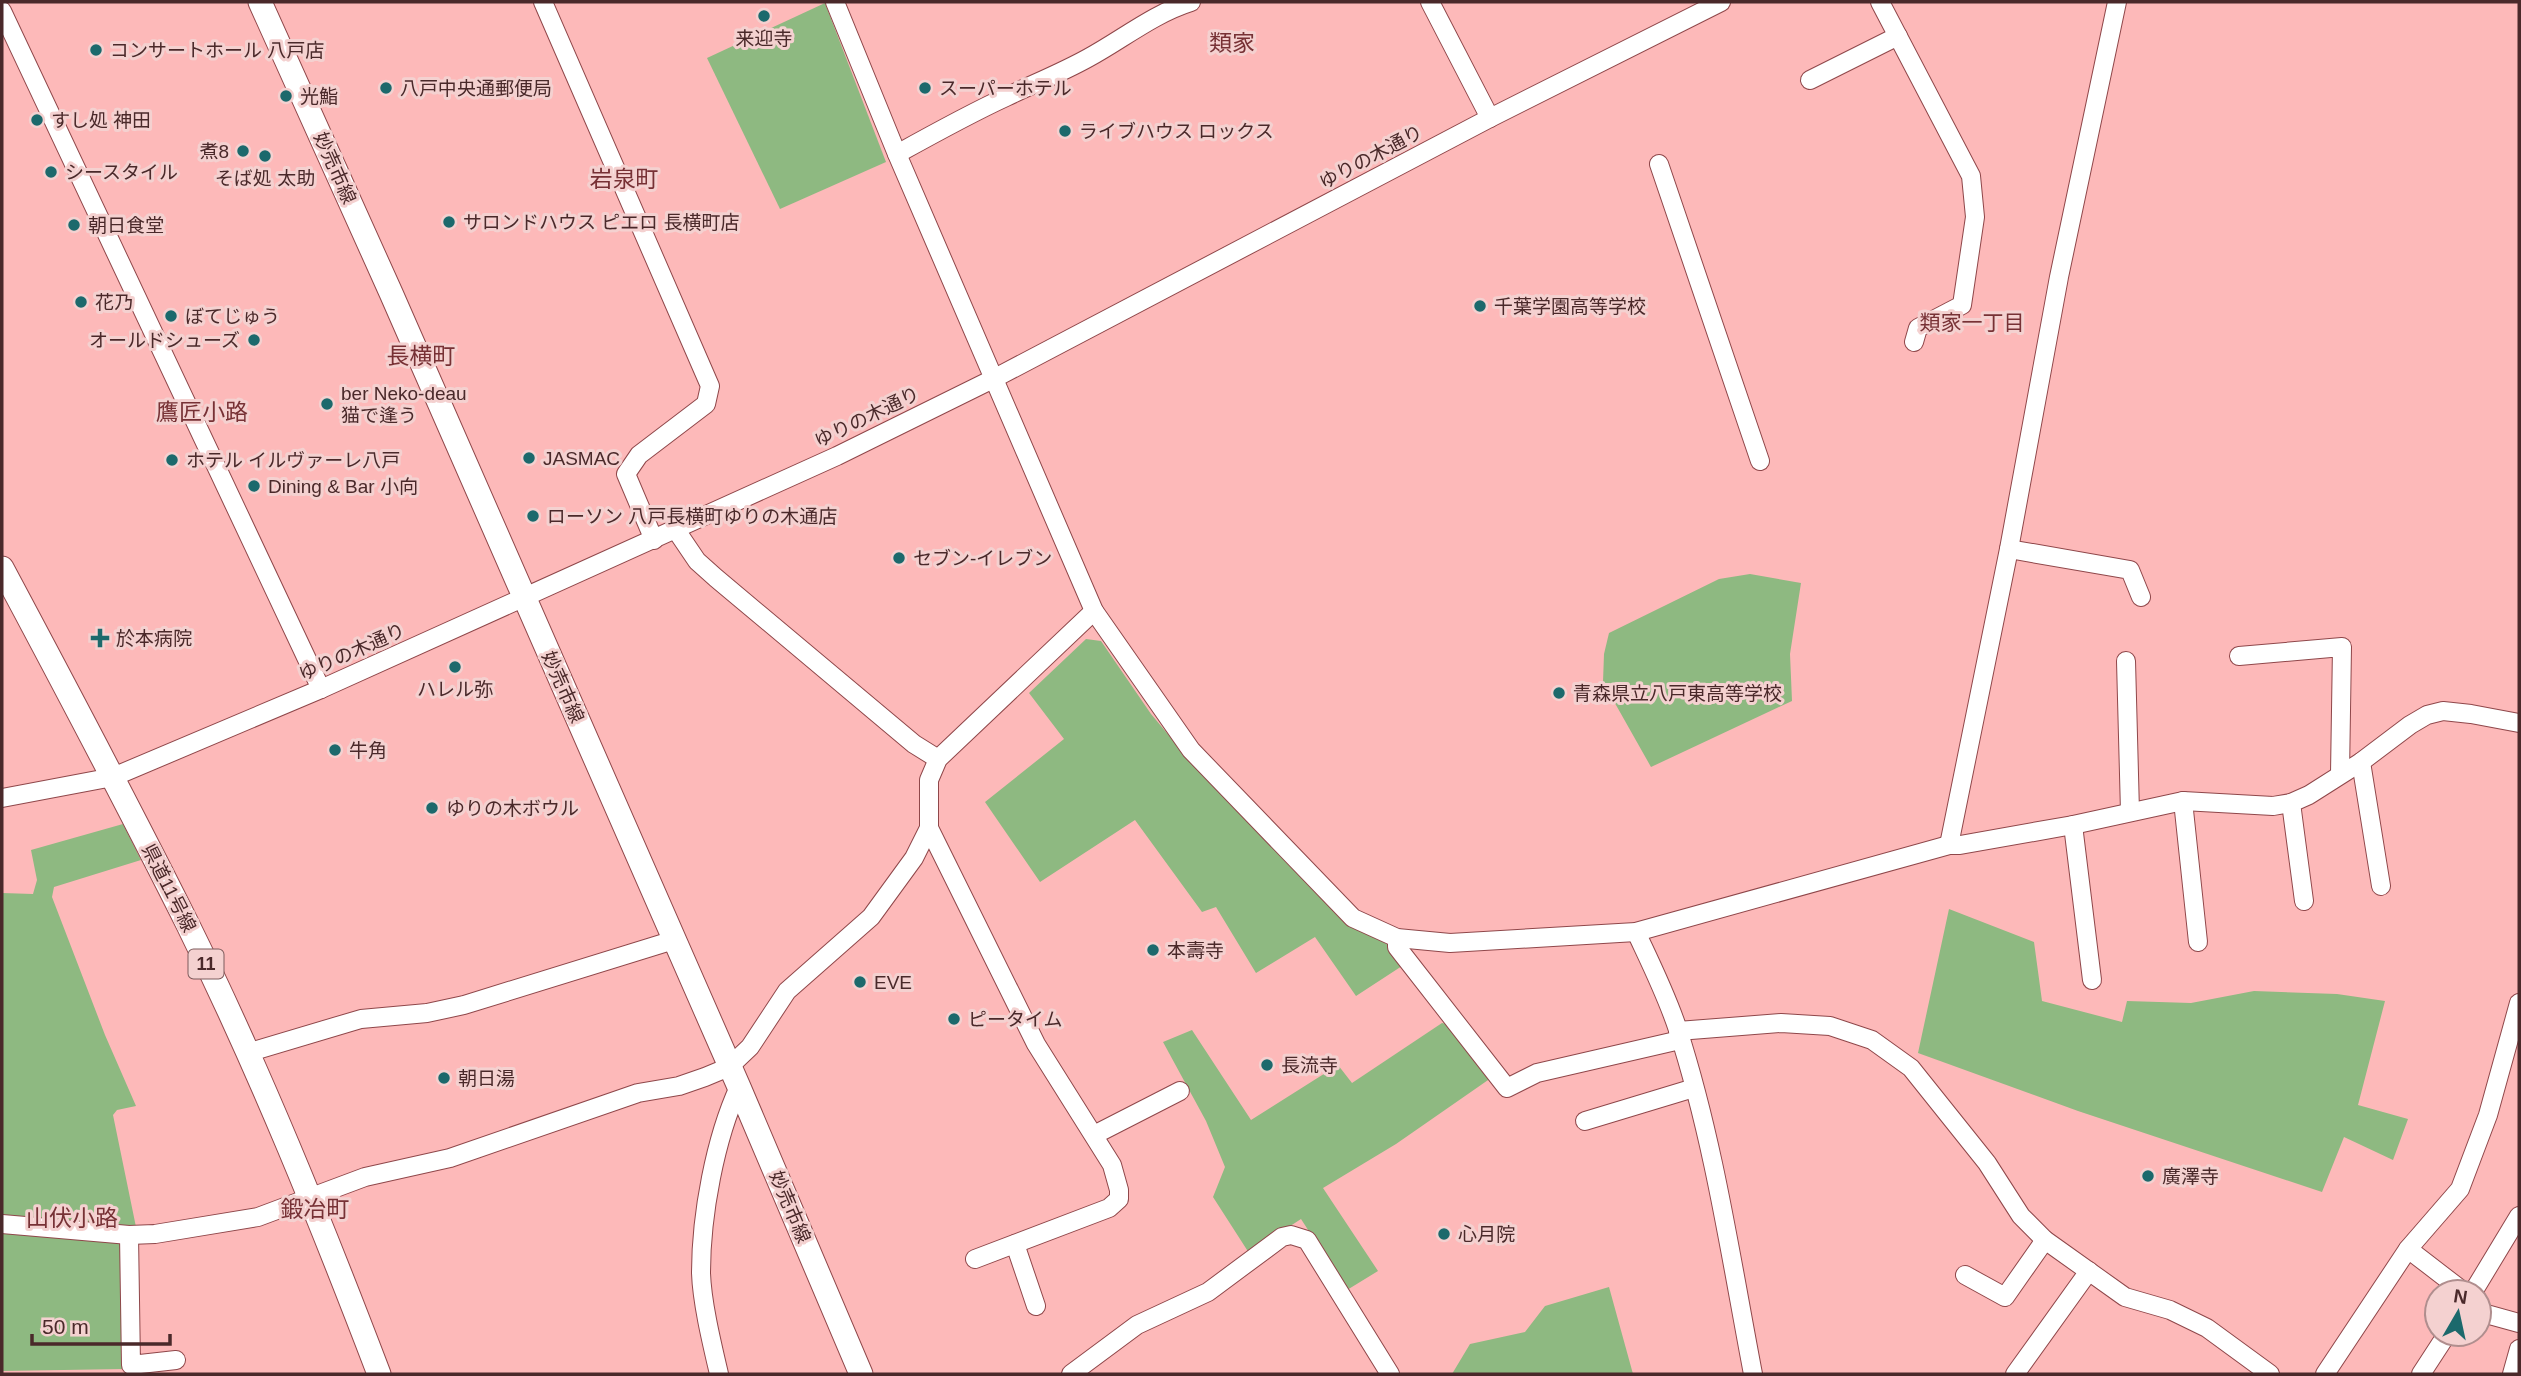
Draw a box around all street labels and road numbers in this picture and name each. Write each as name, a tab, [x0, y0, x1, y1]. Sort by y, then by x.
street label: ゆりの木通り	[1316, 121, 1426, 193]
street label: 妙売市線	[310, 129, 360, 207]
street label: ゆりの木通り	[811, 383, 923, 451]
street label: ゆりの木通り	[296, 619, 408, 685]
street label: 妙売市線	[538, 648, 588, 726]
street label: 県道11号線	[138, 841, 200, 935]
road number: 11	[188, 950, 224, 979]
street label: 妙売市線	[765, 1168, 815, 1246]

